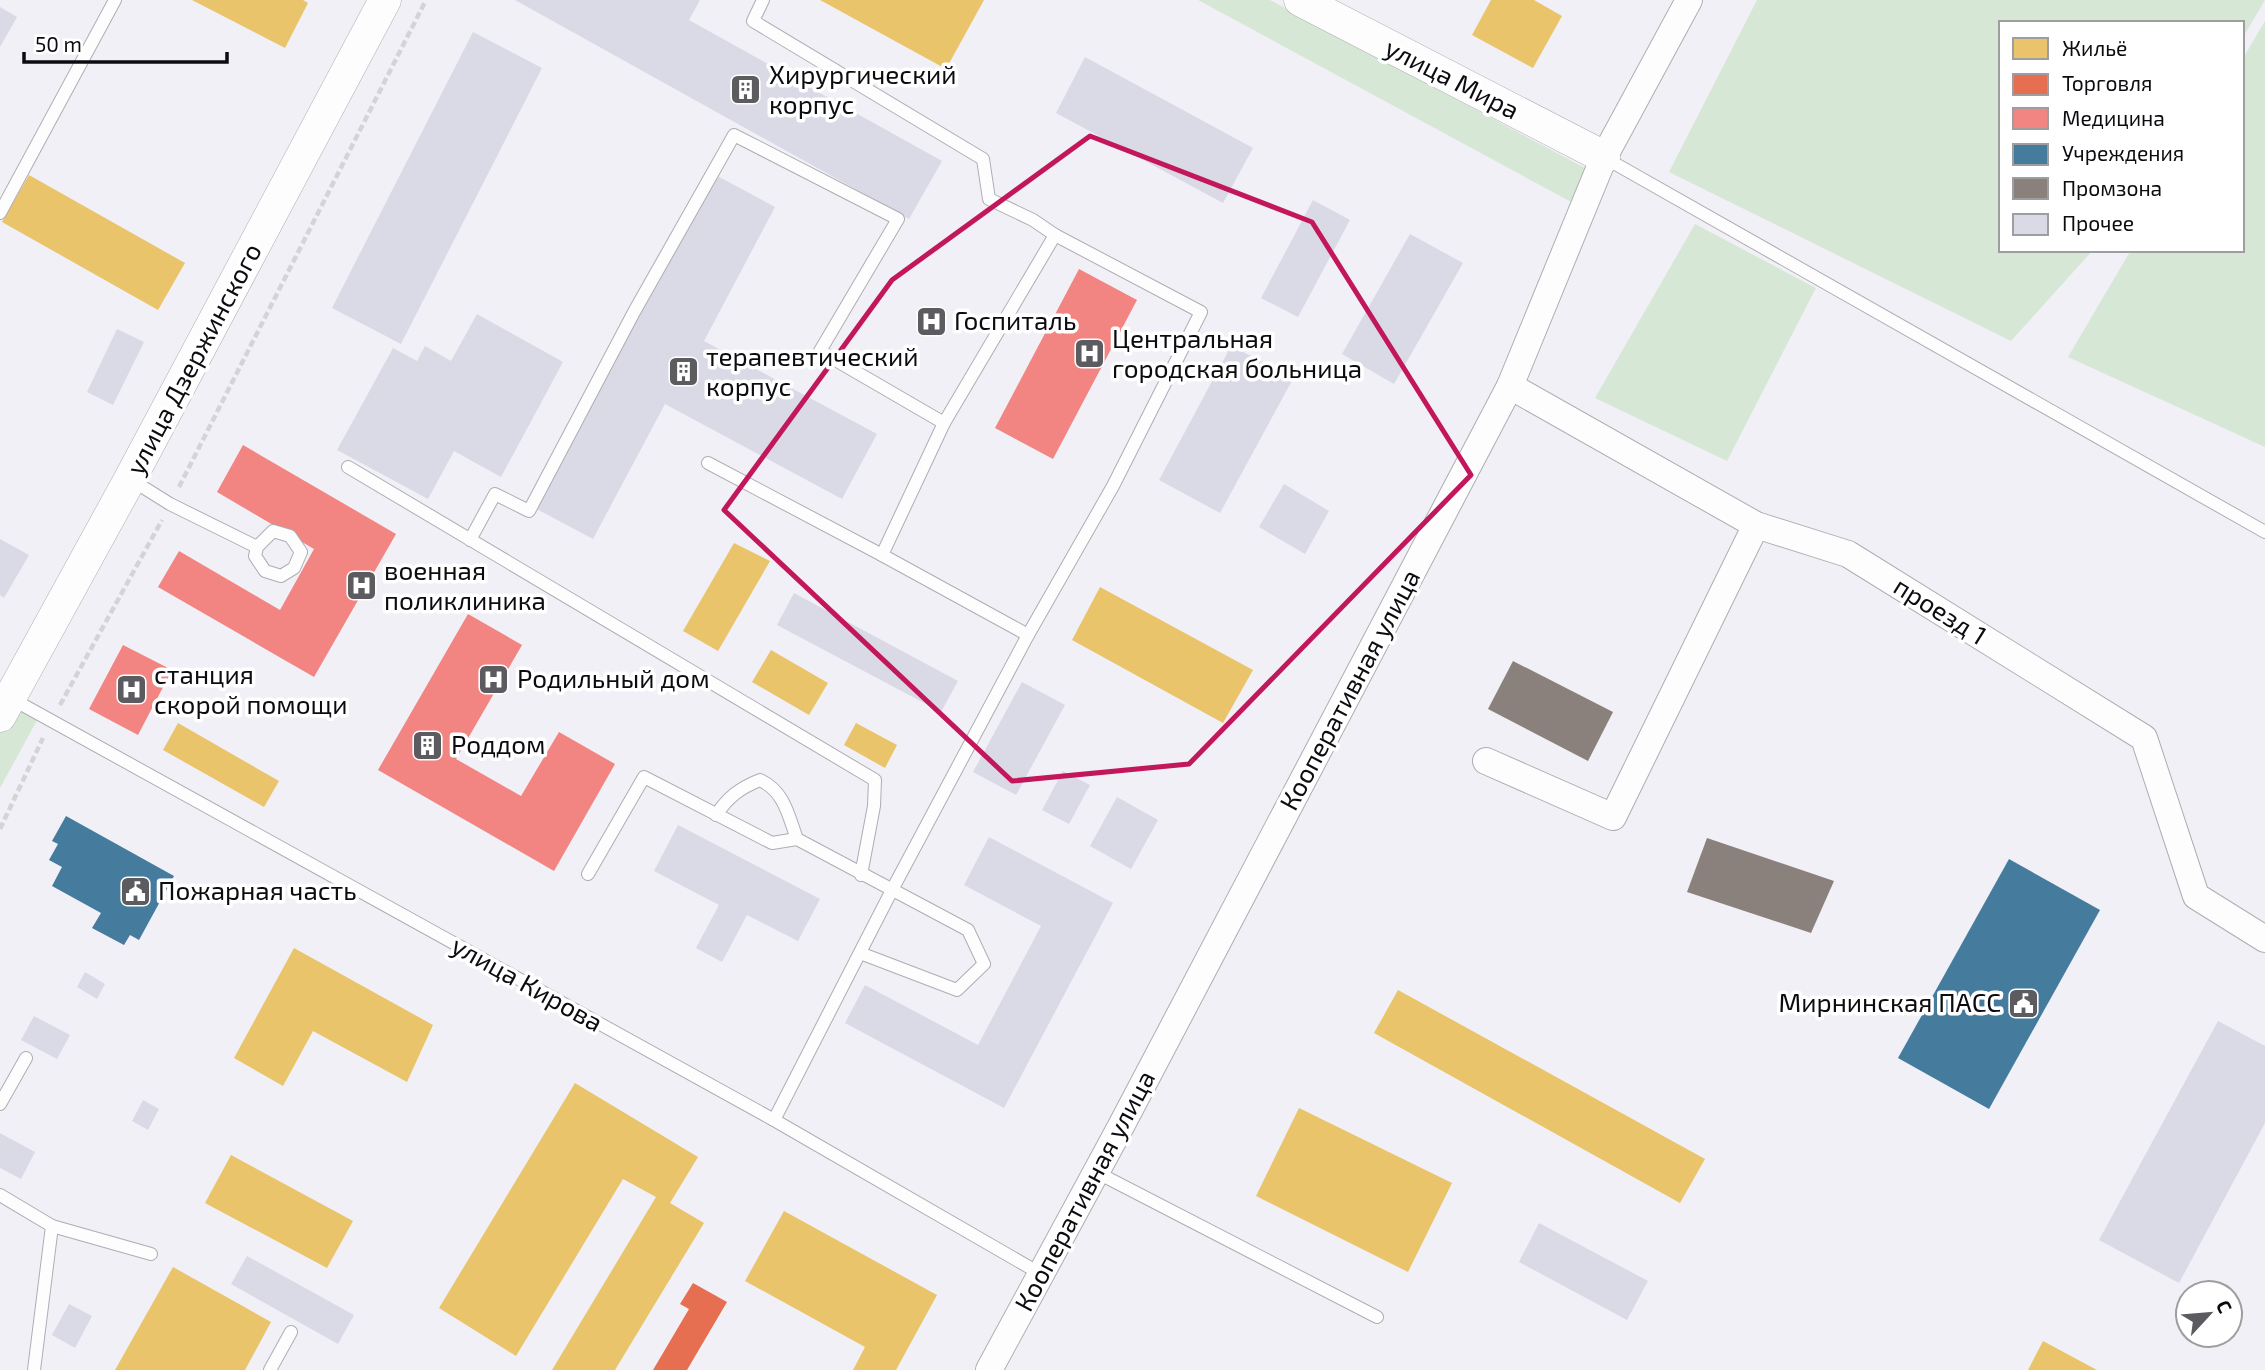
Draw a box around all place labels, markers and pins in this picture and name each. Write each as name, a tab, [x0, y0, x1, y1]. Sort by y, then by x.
place label: Хирургический корпус	[769, 58, 957, 120]
building icon: Хирургический корпус	[729, 73, 763, 107]
hospital icon: Госпиталь	[914, 304, 948, 338]
place label: Госпиталь	[954, 304, 1076, 335]
place label: Центральная городская больница	[1112, 322, 1362, 383]
hospital icon: Центральная городская больница	[1072, 337, 1106, 371]
place label: терапевтический корпус	[706, 340, 919, 402]
building icon: терапевтический корпус	[666, 355, 700, 389]
place label: военная поликлиника	[384, 554, 546, 615]
hospital icon: военная поликлиника	[344, 569, 378, 603]
place label: станция скорой помощи	[154, 658, 347, 719]
hospital icon: Родильный дом	[477, 662, 511, 696]
place label: Родильный дом	[517, 662, 710, 693]
hospital icon: станция скорой помощи	[114, 673, 148, 707]
building icon: Роддом	[411, 728, 445, 762]
place label: Роддом	[451, 728, 545, 759]
public building icon: Пожарная часть	[118, 874, 152, 908]
place label: Пожарная часть	[158, 874, 357, 905]
place label: Мирнинская ПАСС	[1778, 986, 2001, 1017]
public building icon: Мирнинская ПАСС	[2007, 986, 2041, 1020]

